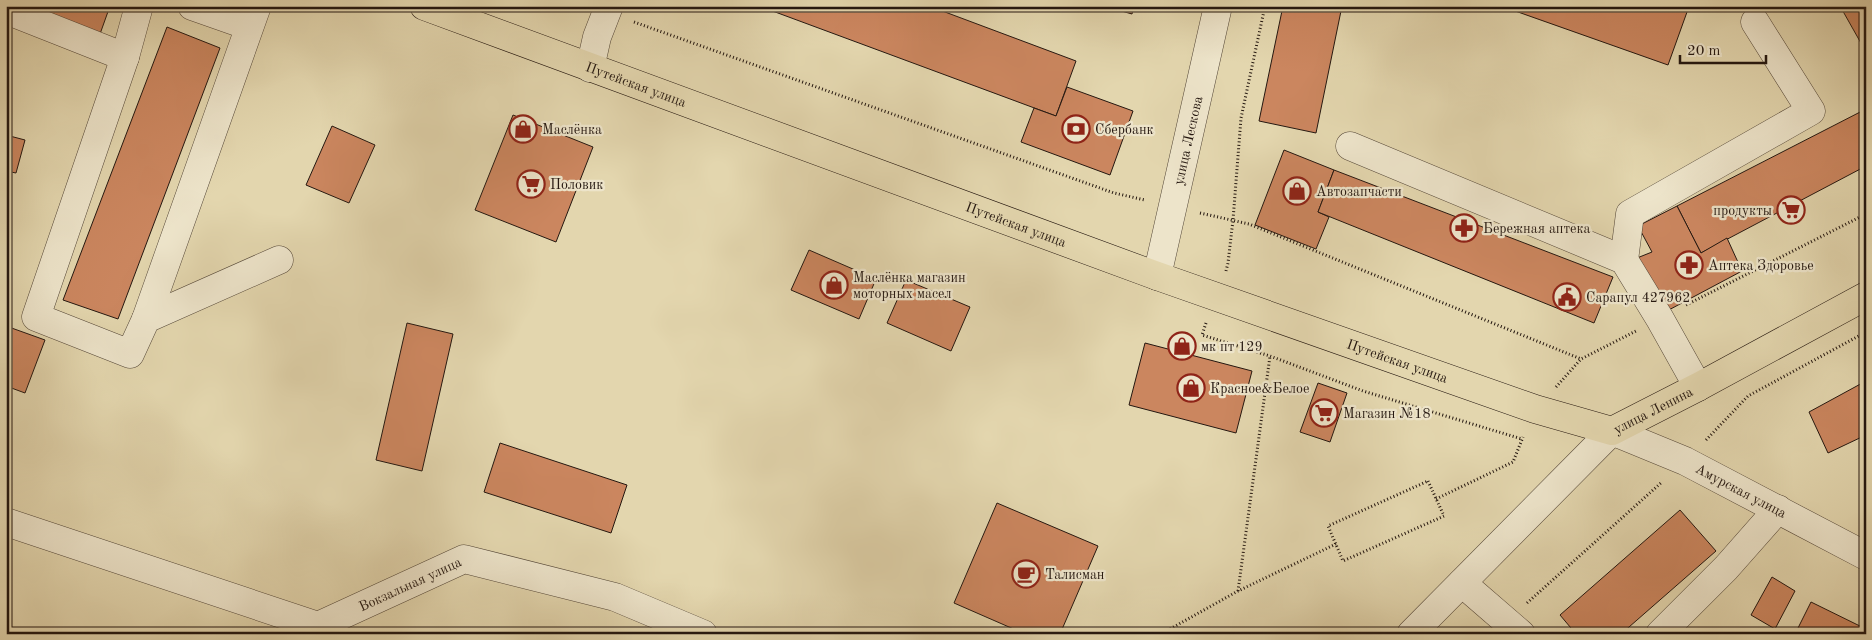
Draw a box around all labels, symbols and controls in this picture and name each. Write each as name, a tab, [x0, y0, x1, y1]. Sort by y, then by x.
scale bar	[1680, 32, 1766, 64]
text: 20 m	[1687, 44, 1721, 59]
street label: Путейская улица	[583, 60, 688, 110]
street label: улица Лескова	[1172, 95, 1205, 187]
shop icon: Маслёнка	[508, 114, 538, 144]
bank icon: Сбербанк	[1061, 114, 1091, 144]
place label: Маслёнка	[542, 123, 602, 137]
place label: Сбербанк	[1095, 123, 1154, 137]
supermarket icon: Половик	[516, 169, 546, 199]
shop icon: Автозапчасти	[1282, 176, 1312, 206]
place label: Половик	[550, 178, 603, 192]
place label: Автозапчасти	[1316, 185, 1402, 199]
supermarket icon: продукты	[1776, 195, 1806, 225]
street label: Путейская улица	[964, 200, 1068, 250]
place label: продукты	[1713, 204, 1772, 218]
pharmacy icon: Бережная аптека	[1449, 213, 1479, 243]
place label: Бережная аптека	[1483, 222, 1591, 236]
pharmacy icon: Аптека Здоровье	[1674, 250, 1704, 280]
place label: Аптека Здоровье	[1708, 259, 1814, 273]
shop icon: Маслёнка магазин моторных масел	[819, 270, 849, 300]
place label: Маслёнка магазин моторных масел	[853, 271, 966, 301]
public building icon: Сарапул 427962	[1552, 282, 1582, 312]
place label: Сарапул 427962	[1586, 291, 1690, 305]
shop icon: мк пт 129	[1167, 331, 1197, 361]
street label: Путейская улица	[1345, 337, 1450, 386]
place label: мк пт 129	[1201, 340, 1263, 354]
shop icon: Красное&Белое	[1176, 373, 1206, 403]
place label: Красное&Белое	[1210, 382, 1309, 396]
street label: улица Ленина	[1612, 385, 1695, 437]
supermarket icon: Магазин №18	[1309, 398, 1339, 428]
place label: Магазин №18	[1343, 407, 1431, 421]
street label: Амурская улица	[1693, 462, 1789, 521]
street label: Вокзальная улица	[357, 555, 464, 614]
cafe icon: Талисман	[1011, 559, 1041, 589]
place label: Талисман	[1045, 568, 1105, 582]

